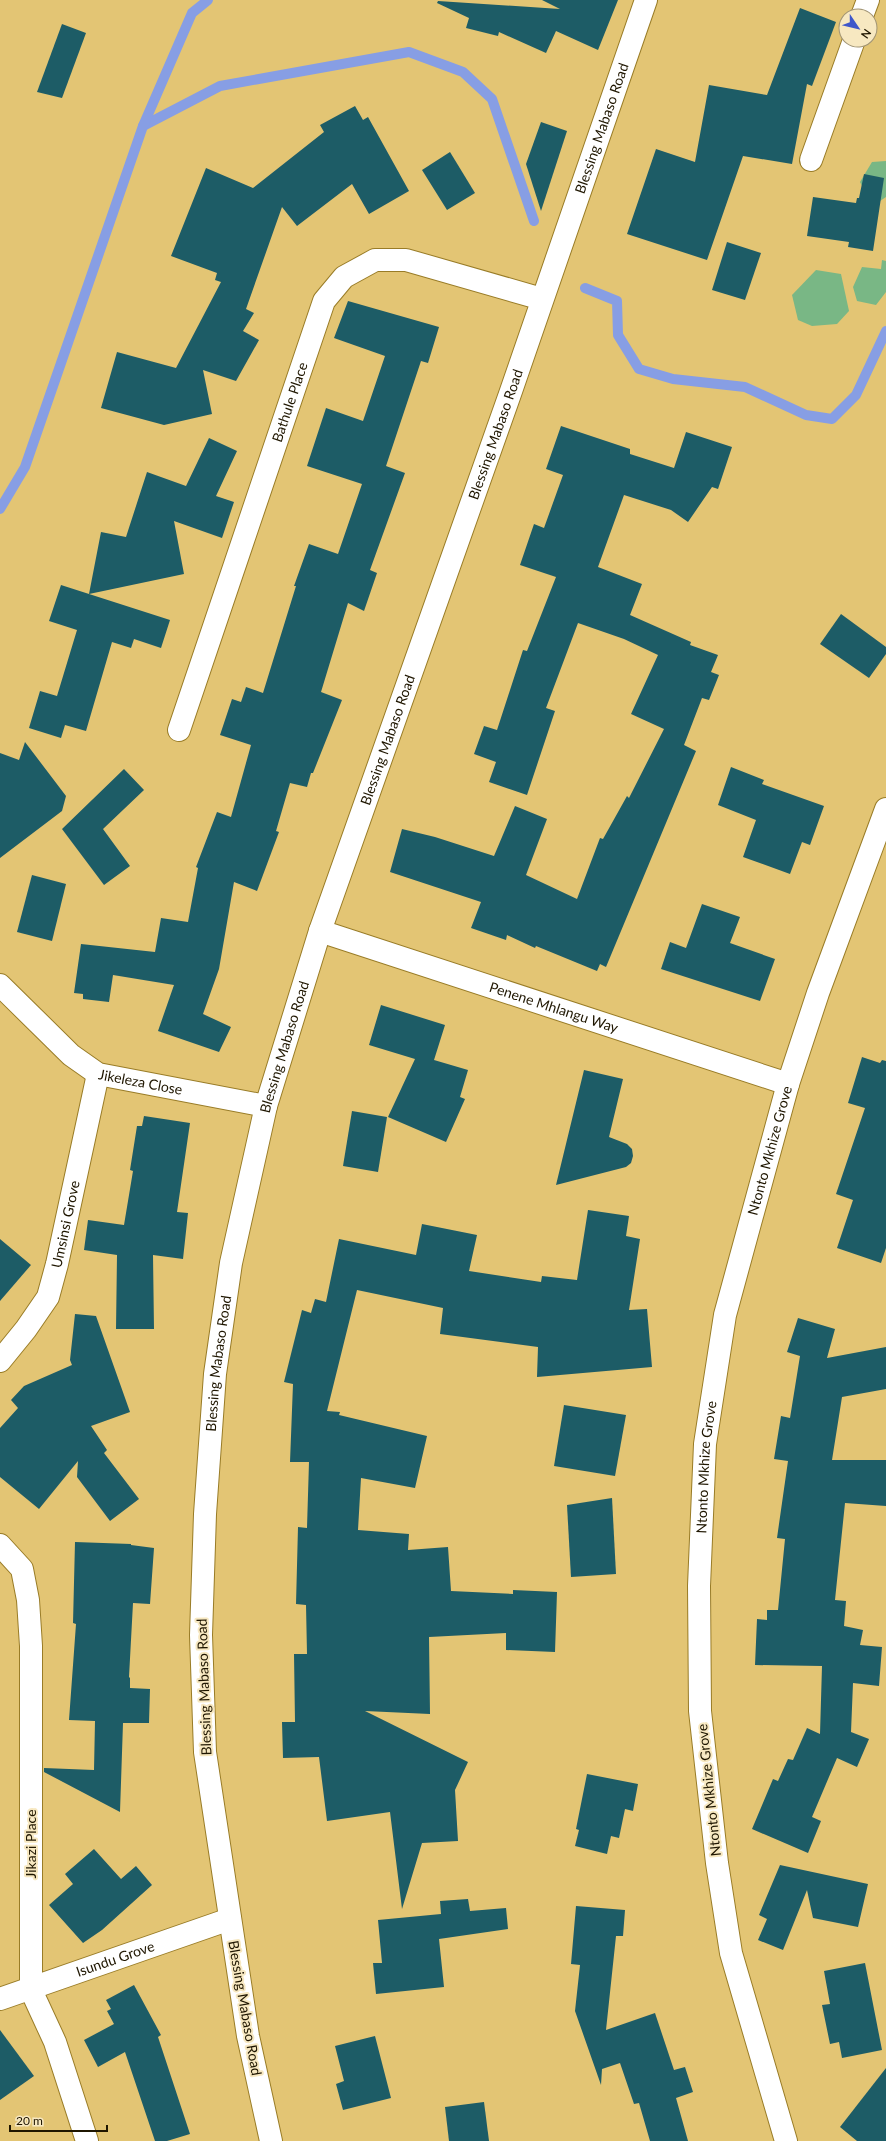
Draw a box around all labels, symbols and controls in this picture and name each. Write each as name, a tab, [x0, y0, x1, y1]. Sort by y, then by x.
north arrow	[838, 8, 878, 48]
text: N	[859, 27, 874, 41]
street label: Blessing Mabaso Road	[571, 61, 632, 196]
street label: Bathule Place	[268, 360, 311, 444]
street label: Blessing Mabaso Road	[464, 367, 526, 502]
street label: Blessing Mabaso Road	[356, 672, 418, 807]
street label: Penene Mhlangu Way	[487, 978, 621, 1036]
street label: Blessing Mabaso Road	[256, 979, 312, 1114]
street label: Jikeleza Close	[97, 1065, 184, 1098]
street label: Ntonto Mkhize Grove	[744, 1084, 795, 1217]
street label: Umsinsi Grove	[47, 1179, 83, 1269]
street label: Blessing Mabaso Road	[202, 1294, 234, 1432]
street label: Ntonto Mkhize Grove	[692, 1400, 720, 1534]
street label: Blessing Mabaso Road	[193, 1618, 214, 1756]
street label: Ntonto Mkhize Grove	[693, 1723, 724, 1857]
street label: Jikazi Place	[22, 1809, 39, 1879]
street label: Isundu Grove	[74, 1937, 156, 1980]
street label: Blessing Mabaso Road	[225, 1939, 266, 2077]
scale bar	[10, 2107, 107, 2133]
text: 20 m	[16, 2113, 43, 2128]

